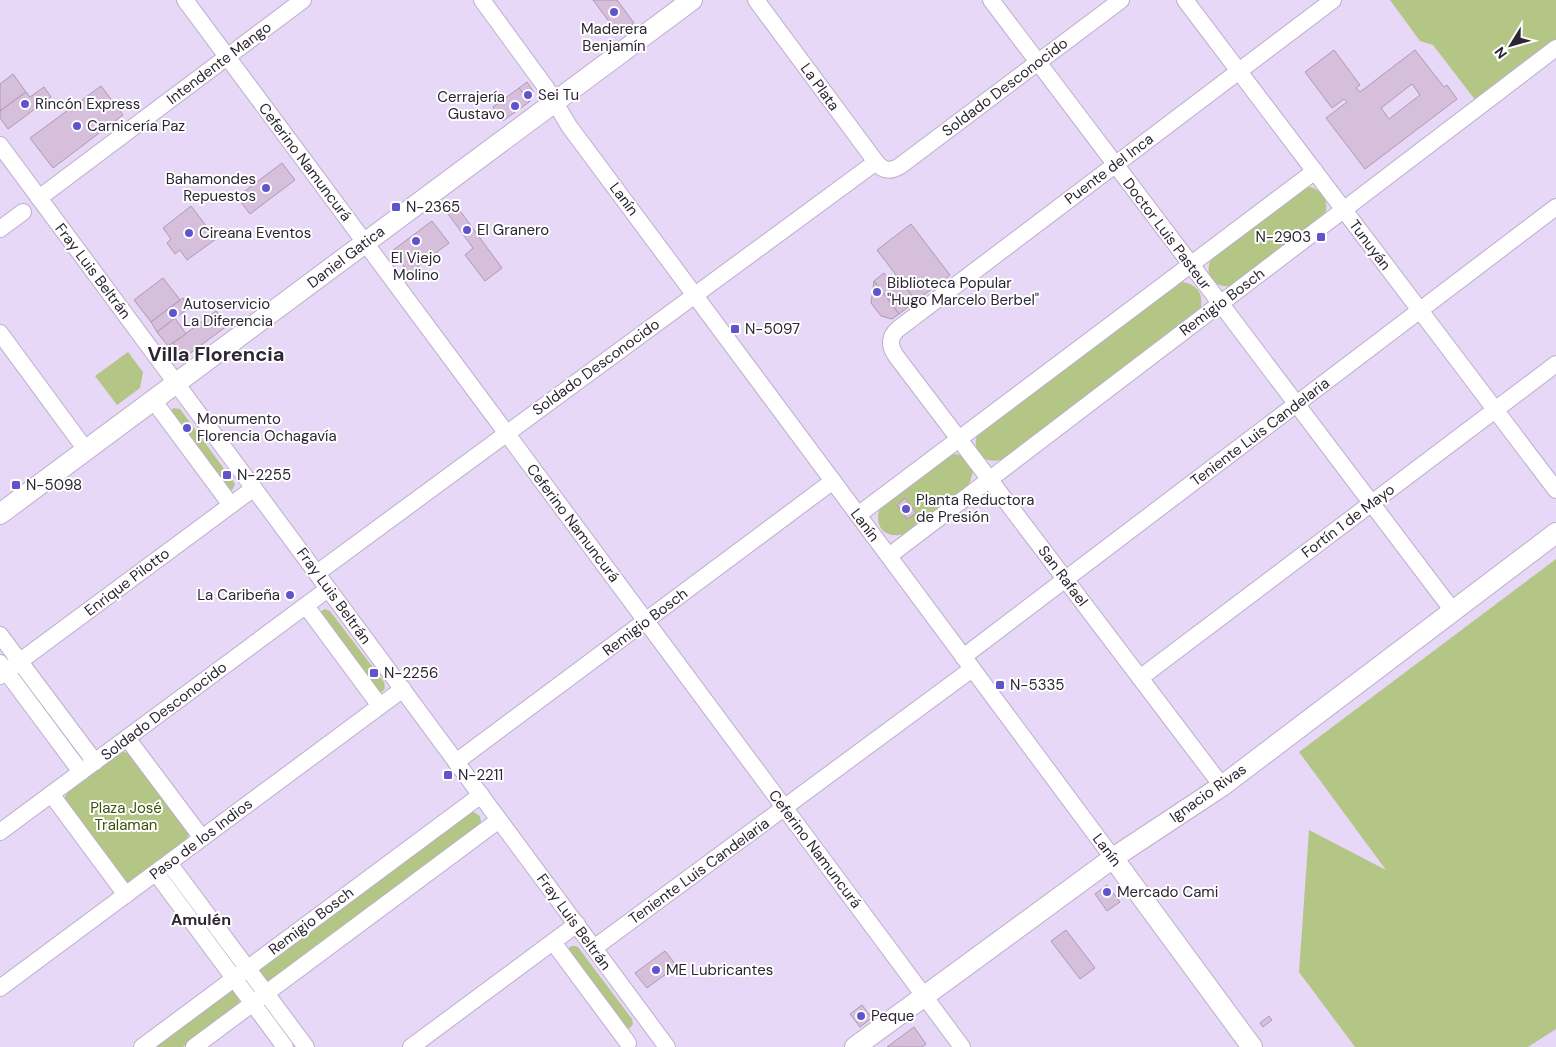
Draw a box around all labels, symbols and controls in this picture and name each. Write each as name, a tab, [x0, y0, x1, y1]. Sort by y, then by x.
marker: Maderera Benjamín	[608, 6, 620, 18]
street label: Intendente Mango	[163, 17, 275, 109]
place label: Maderera Benjamín	[581, 19, 647, 56]
north arrow	[1486, 20, 1536, 70]
street label: Soldado Desconocido	[938, 33, 1072, 141]
text: N	[1490, 43, 1511, 62]
street label: La Plata	[796, 59, 844, 115]
place label: Sei Tu	[538, 85, 579, 105]
place label: Cerrajería Gustavo	[437, 87, 505, 124]
marker: Sei Tu	[522, 89, 534, 101]
place label: Rincón Express	[35, 94, 140, 114]
marker: Rincón Express	[19, 98, 31, 110]
street label: Ceferino Namuncurá	[254, 99, 356, 225]
marker: Cerrajería Gustavo	[509, 100, 521, 112]
place label: Carnicería Paz	[87, 116, 185, 136]
marker: Carnicería Paz	[71, 120, 83, 132]
street label: Puente del Inca	[1060, 129, 1158, 209]
place label: Bahamondes Repuestos	[166, 169, 256, 206]
street label: Doctor Luis Pasteur	[1118, 174, 1216, 294]
street label: Lanín	[605, 178, 643, 220]
marker: Bahamondes Repuestos	[260, 182, 272, 194]
place label: N-2365	[406, 197, 460, 217]
marker: N-2365	[390, 201, 402, 213]
street label: Tunuyán	[1345, 216, 1395, 274]
street label: Fray Luis Beltrán	[51, 219, 135, 323]
place label: El Granero	[477, 220, 549, 240]
street label: Daniel Gatica	[303, 221, 389, 293]
place label: Cireana Eventos	[199, 223, 311, 243]
marker: El Granero	[461, 224, 473, 236]
marker: Cireana Eventos	[183, 227, 195, 239]
place label: N-2903	[1255, 227, 1311, 247]
marker: N-2903	[1315, 231, 1327, 243]
marker: El Viejo Molino	[410, 235, 422, 247]
place label: El Viejo Molino	[391, 248, 441, 285]
street label: Remigio Bosch	[1175, 263, 1269, 341]
place label: Biblioteca Popular "Hugo Marcelo Berbel"	[887, 273, 1039, 310]
marker: Biblioteca Popular "Hugo Marcelo Berbel"	[871, 286, 883, 298]
place label: Autoservicio La Diferencia	[183, 294, 273, 331]
marker: Autoservicio La Diferencia	[167, 307, 179, 319]
street label: Soldado Desconocido	[528, 314, 664, 420]
place label: N-5097	[745, 319, 800, 339]
marker: N-5097	[729, 323, 741, 335]
district label: Villa Florencia	[147, 341, 285, 367]
street label: Teniente Luis Candelaria	[1186, 373, 1334, 491]
place label: Monumento Florencia Ochagavía	[197, 409, 337, 446]
marker: Monumento Florencia Ochagavía	[181, 422, 193, 434]
street label: Ceferino Namuncurá	[522, 460, 624, 586]
place label: N-2255	[237, 465, 291, 485]
marker: N-2255	[221, 469, 233, 481]
place label: N-5098	[26, 475, 82, 495]
marker: N-5098	[10, 479, 22, 491]
street label: Fortín 1 de Mayo	[1297, 479, 1399, 563]
place label: Planta Reductora de Presión	[916, 490, 1034, 527]
marker: Planta Reductora de Presión	[900, 503, 912, 515]
street label: Lanín	[846, 504, 884, 546]
street label: San Rafael	[1034, 542, 1092, 610]
street label: Enrique Pilotto	[80, 543, 174, 621]
street label: Fray Luis Beltrán	[292, 544, 376, 648]
street label: Remigio Bosch	[598, 583, 692, 661]
place label: La Caribeña	[197, 585, 280, 605]
marker: La Caribeña	[284, 589, 296, 601]
street label: Soldado Desconocido	[97, 657, 231, 765]
place label: N-2256	[384, 663, 438, 683]
marker: N-2256	[368, 667, 380, 679]
place label: N-5335	[1010, 675, 1065, 695]
marker: N-5335	[994, 679, 1006, 691]
street label: Ignacio Rivas	[1166, 759, 1250, 827]
place label: N-2211	[458, 765, 503, 785]
marker: N-2211	[442, 769, 454, 781]
street label: Ceferino Namuncurá	[764, 786, 866, 912]
street label: Paso de los Indios	[145, 794, 257, 884]
park label: Plaza José Tralaman	[90, 798, 162, 835]
street label: Teniente Luis Candelaria	[625, 813, 773, 929]
street label: Lanín	[1088, 829, 1126, 871]
street label: Fray Luis Beltrán	[532, 870, 616, 974]
street label: Remigio Bosch	[264, 882, 358, 960]
place label: Mercado Cami	[1117, 882, 1218, 902]
marker: Mercado Cami	[1101, 886, 1113, 898]
district label: Amulén	[171, 909, 231, 930]
place label: ME Lubricantes	[666, 960, 773, 980]
marker: ME Lubricantes	[650, 964, 662, 976]
place label: Peque	[871, 1006, 914, 1026]
marker: Peque	[855, 1010, 867, 1022]

